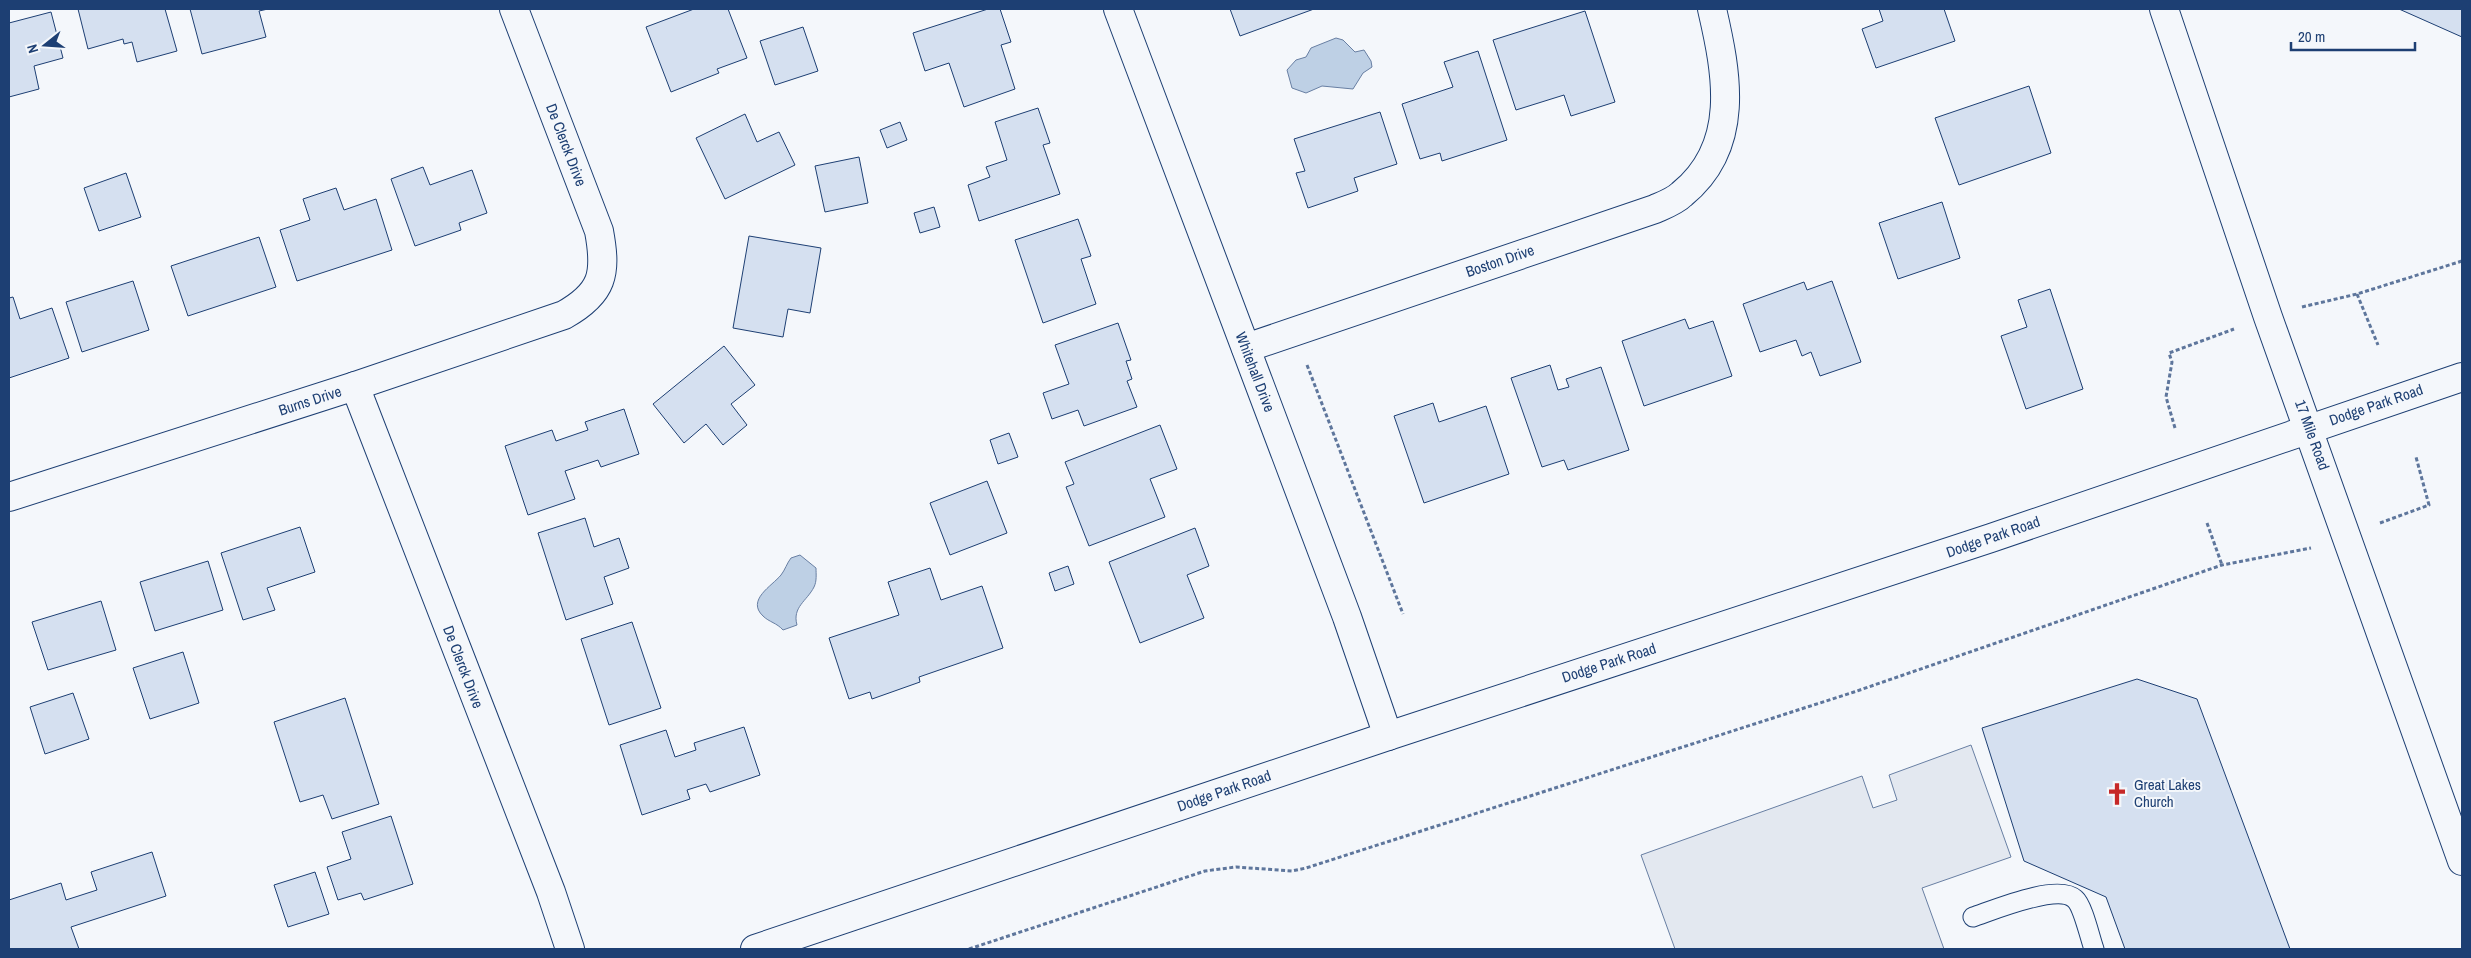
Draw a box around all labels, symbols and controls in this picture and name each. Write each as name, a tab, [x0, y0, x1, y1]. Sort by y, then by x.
north arrow	[20, 20, 70, 70]
scale bar	[2291, 20, 2415, 52]
text: 20 m	[2298, 26, 2325, 47]
text: N	[23, 42, 42, 55]
street label: De Clerck Drive	[541, 101, 592, 189]
street label: Boston Drive	[1463, 239, 1537, 282]
street label: Whitehall Drive	[1231, 329, 1280, 415]
street label: Dodge Park Road	[2326, 379, 2425, 430]
street label: Burns Drive	[276, 380, 344, 421]
street label: 17 Mile Road	[2290, 397, 2335, 473]
street label: Dodge Park Road	[1943, 511, 2042, 562]
street label: De Clerck Drive	[438, 623, 489, 711]
street label: Dodge Park Road	[1559, 637, 1659, 688]
street label: Dodge Park Road	[1174, 765, 1273, 816]
place label: Great Lakes Church	[2134, 774, 2201, 812]
church icon: Great Lakes Church	[2104, 781, 2130, 807]

